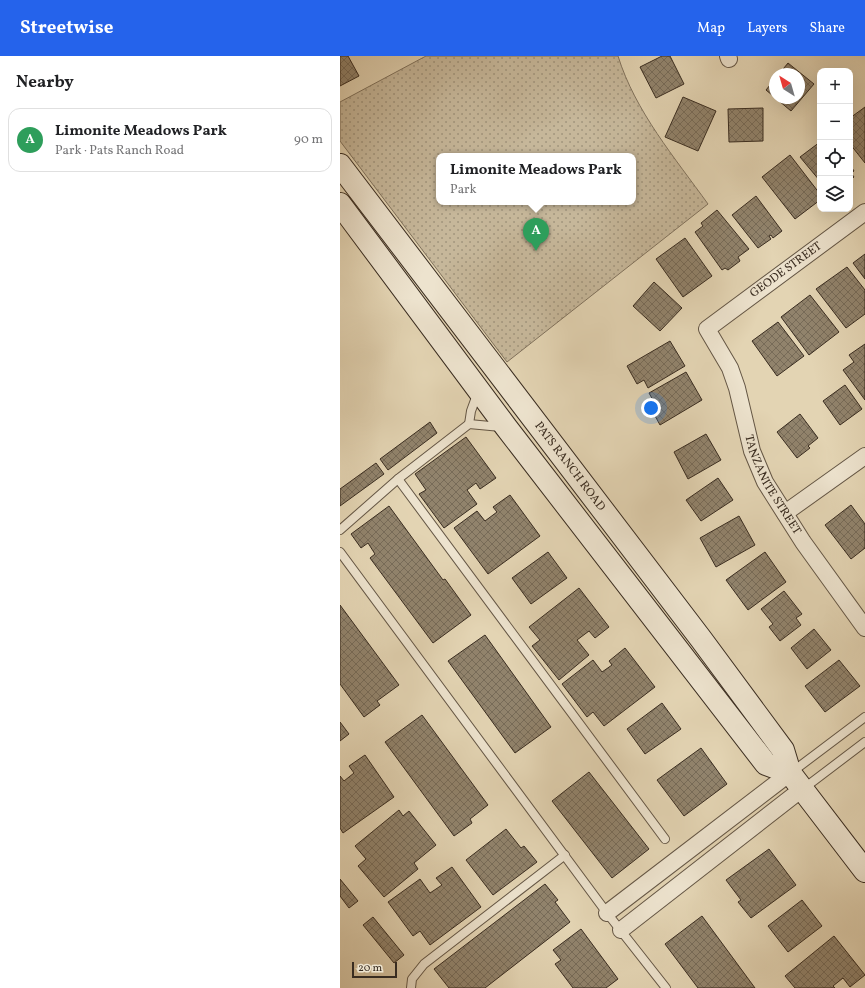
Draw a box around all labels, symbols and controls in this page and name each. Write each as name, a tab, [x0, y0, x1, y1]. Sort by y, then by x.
text: Streetwise	[20, 15, 113, 41]
text: Map	[697, 19, 725, 38]
text: Layers	[747, 19, 787, 38]
text: Share	[809, 19, 845, 38]
north arrow	[769, 68, 805, 104]
map controls	[817, 68, 853, 212]
button: +	[817, 68, 853, 104]
text: Nearby	[16, 71, 74, 94]
button: −	[817, 104, 853, 140]
text: Limonite Meadows Park	[55, 121, 227, 142]
text: A	[25, 131, 35, 149]
text: 90 m	[294, 131, 323, 149]
button: locate	[817, 140, 853, 176]
text: Park · Pats Ranch Road	[55, 142, 184, 160]
popup	[436, 153, 636, 205]
text: Limonite Meadows Park	[450, 160, 622, 181]
button: layers	[817, 176, 853, 212]
text: Park	[450, 181, 477, 199]
pin: A	[523, 218, 549, 251]
street label: GEODE STREET	[747, 238, 825, 302]
your location	[641, 398, 661, 418]
street label: PATS RANCH ROAD	[530, 419, 609, 515]
street label: TANZANITE STREET	[740, 433, 804, 538]
scale bar	[352, 960, 397, 979]
text: 20 m	[358, 961, 382, 976]

